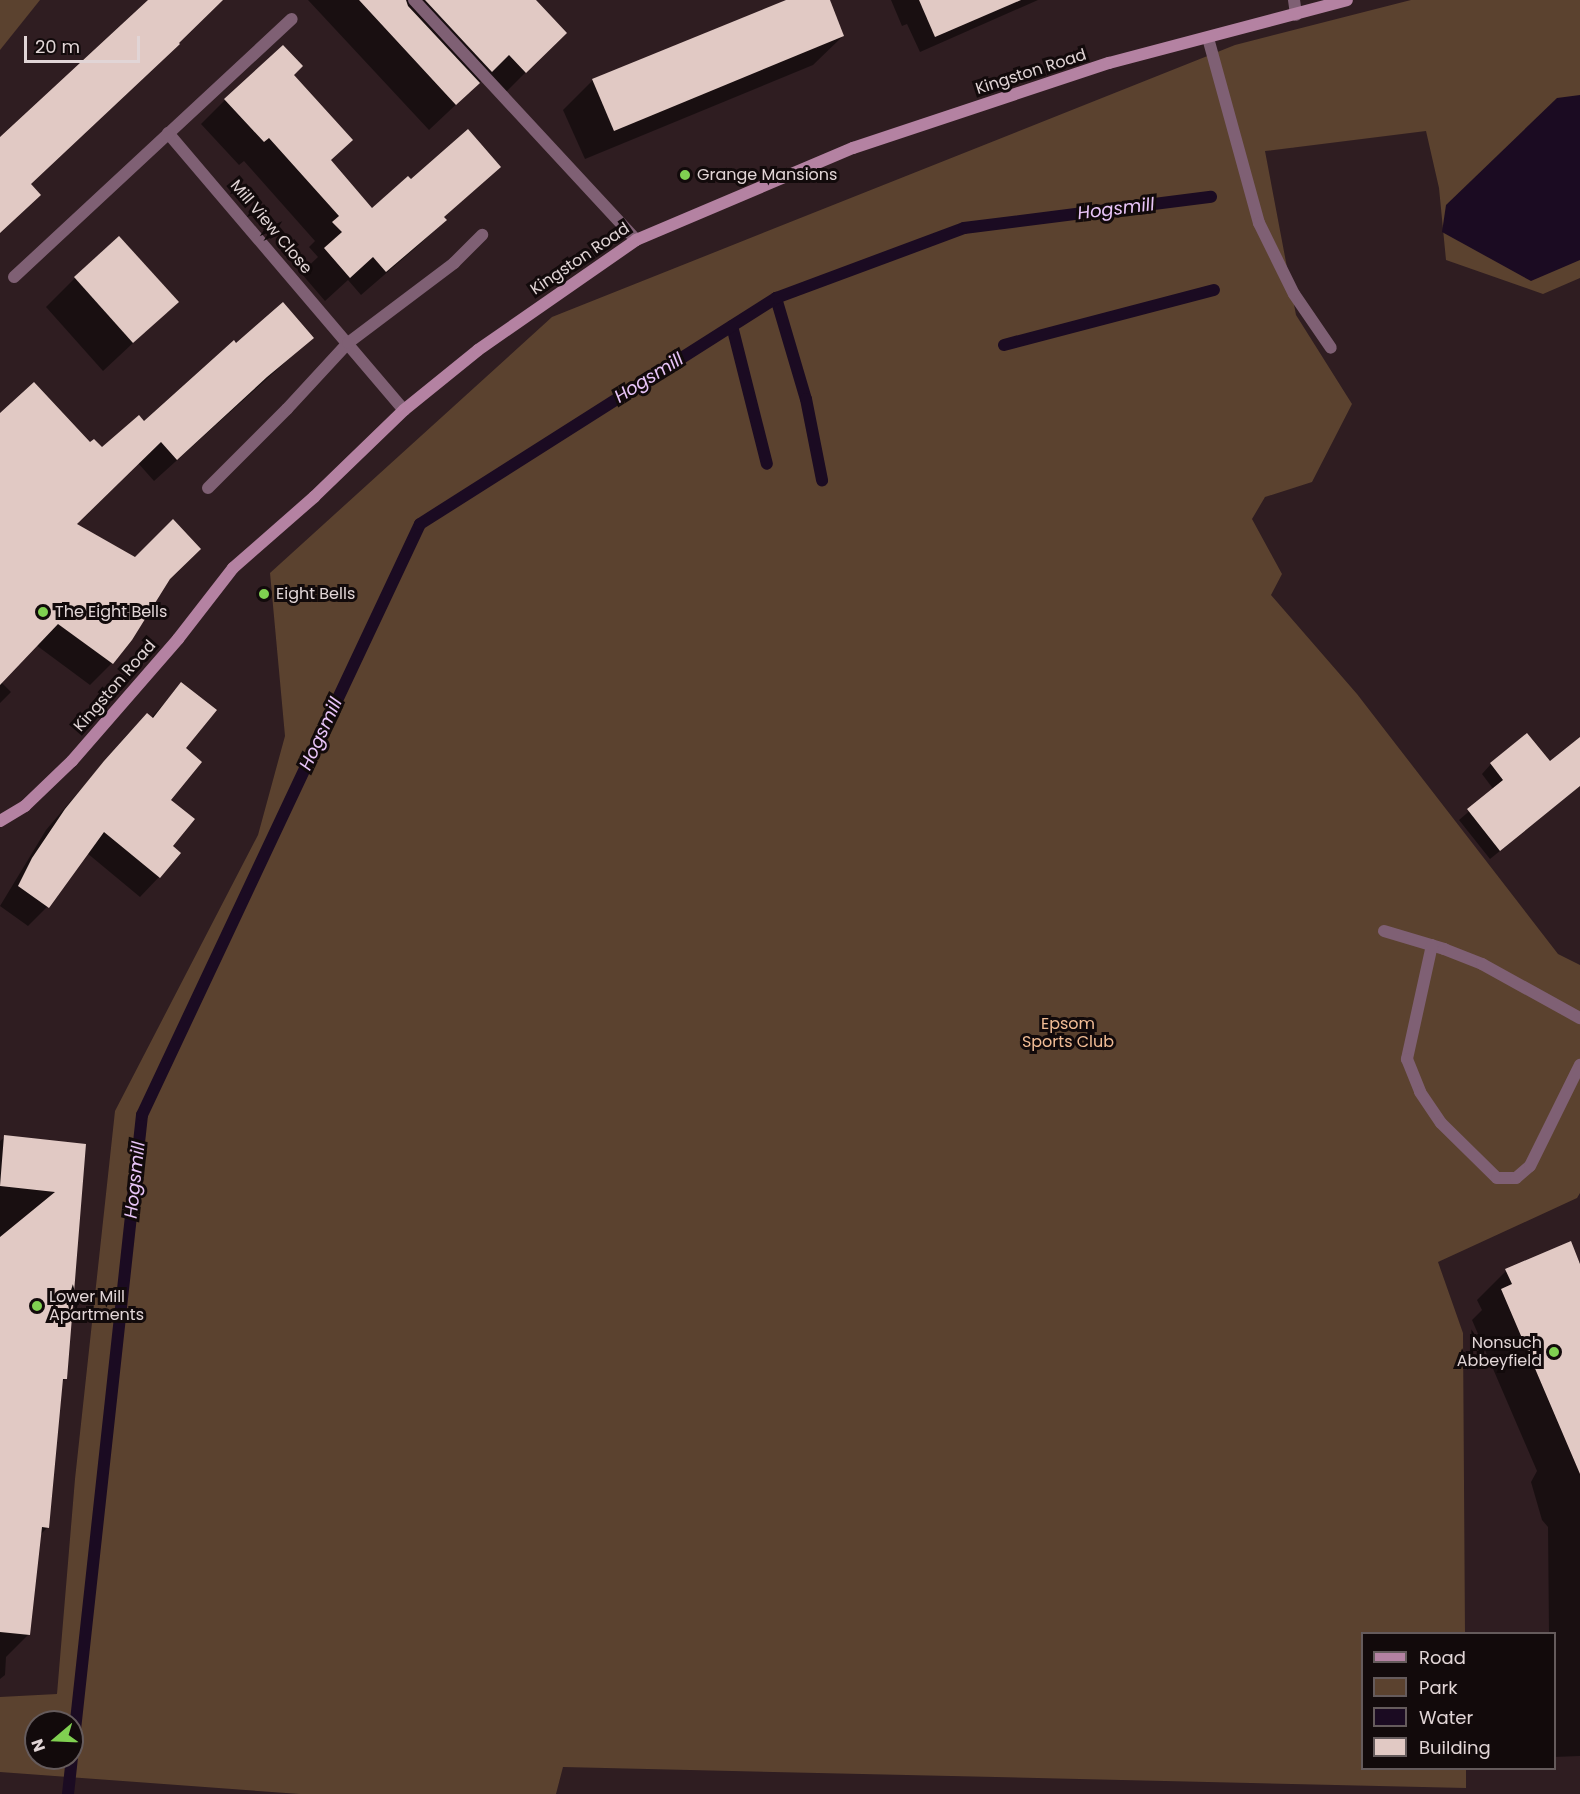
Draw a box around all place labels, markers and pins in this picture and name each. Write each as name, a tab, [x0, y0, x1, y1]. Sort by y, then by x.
place label: Grange Mansions	[697, 165, 837, 185]
marker: Grange Mansions	[678, 168, 692, 182]
place label: Eight Bells	[276, 584, 355, 604]
marker: Eight Bells	[257, 587, 271, 601]
place label: The Eight Bells	[55, 602, 167, 622]
marker: The Eight Bells	[36, 605, 50, 619]
place label: Lower Mill Apartments	[49, 1287, 144, 1325]
marker: Lower Mill Apartments	[30, 1299, 44, 1313]
place label: Nonsuch Abbeyfield	[1457, 1333, 1542, 1371]
marker: Nonsuch Abbeyfield	[1547, 1345, 1561, 1359]

